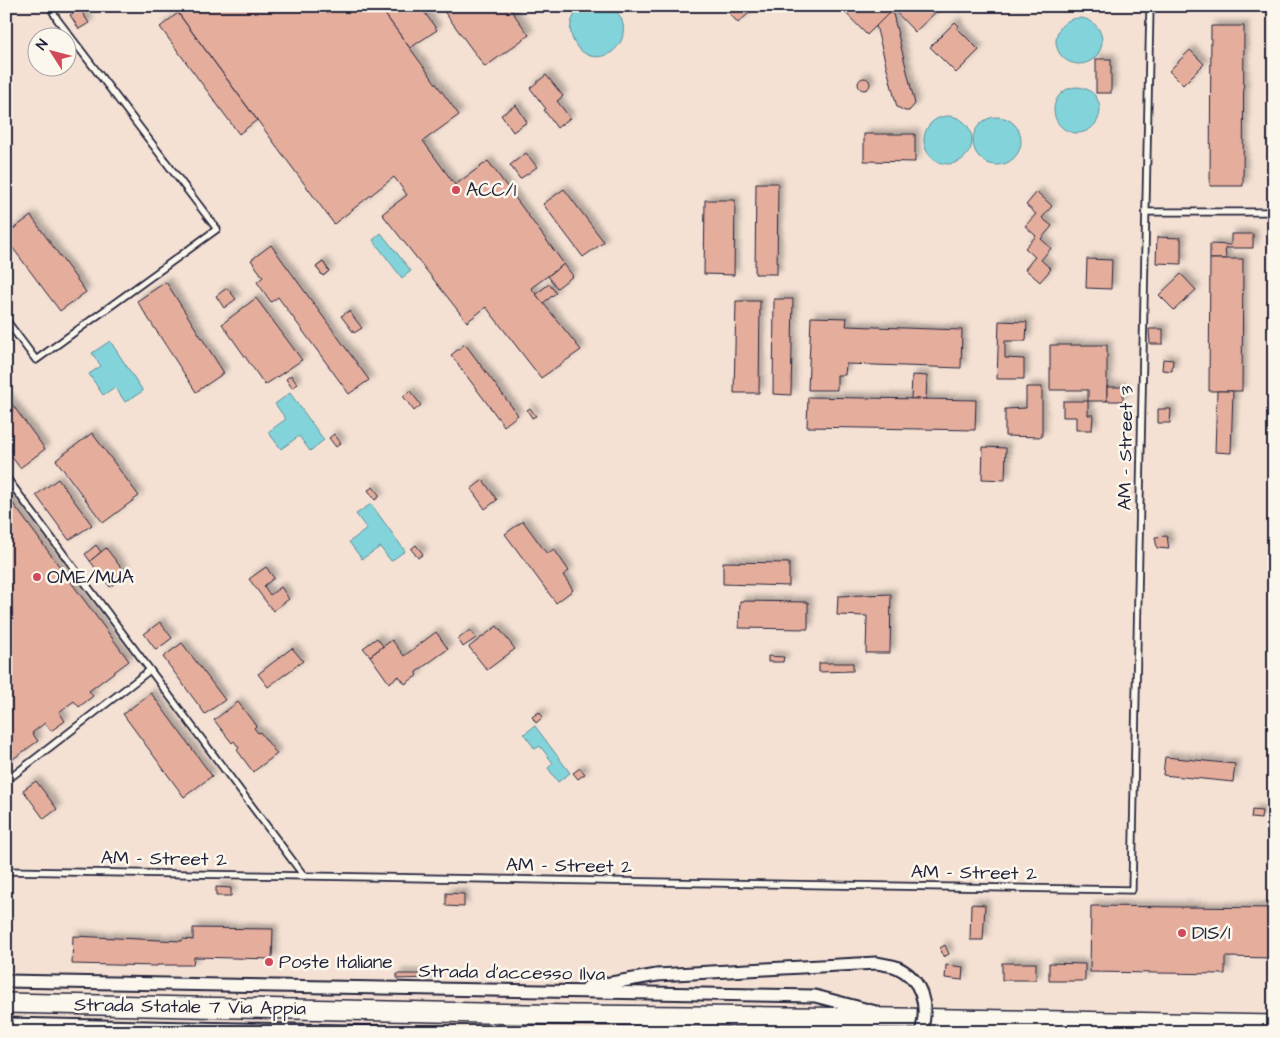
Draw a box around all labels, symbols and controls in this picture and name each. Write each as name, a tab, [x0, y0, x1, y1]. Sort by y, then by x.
north arrow	[28, 28, 78, 78]
text: N	[32, 35, 53, 54]
place label: ACC/1	[466, 177, 517, 204]
marker: ACC/1	[450, 184, 462, 196]
street label: AM - Street 3	[1111, 385, 1141, 511]
place label: OME/MUA	[47, 564, 134, 591]
marker: OME/MUA	[31, 571, 43, 583]
street label: AM - Street 2	[101, 844, 227, 874]
street label: AM - Street 2	[506, 851, 632, 881]
street label: AM - Street 2	[911, 858, 1037, 888]
place label: DIS/1	[1192, 920, 1231, 947]
marker: DIS/1	[1176, 927, 1188, 939]
place label: Poste Italiane	[279, 949, 392, 976]
marker: Poste Italiane	[263, 956, 275, 968]
street label: Strada d'accesso Ilva	[418, 958, 606, 988]
street label: Strada Statale 7 Via Appia	[74, 991, 307, 1023]

